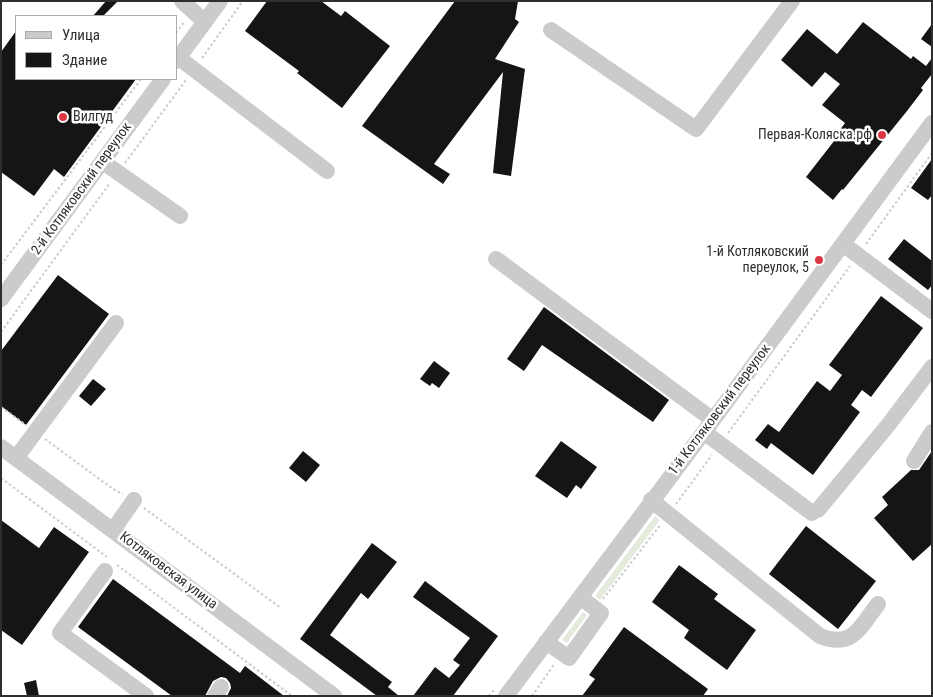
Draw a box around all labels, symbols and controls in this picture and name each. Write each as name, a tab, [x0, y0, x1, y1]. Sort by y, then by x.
legend	[15, 15, 178, 80]
text: Улица	[62, 26, 100, 44]
text: Здание	[62, 51, 107, 69]
place label: Вилгуд	[73, 109, 113, 125]
marker: Вилгуд	[57, 111, 69, 123]
street label: 2-й Котляковский переулок	[28, 120, 136, 258]
place label: Первая-Коляска.рф	[758, 127, 872, 143]
marker: Первая-Коляска.рф	[876, 129, 888, 141]
place label: 1-й Котляковский переулок, 5	[706, 244, 809, 276]
marker: 1-й Котляковский переулок, 5	[813, 254, 825, 266]
street label: 1-й Котляковский переулок	[665, 341, 775, 479]
street label: Котляковская улица	[116, 529, 220, 613]

